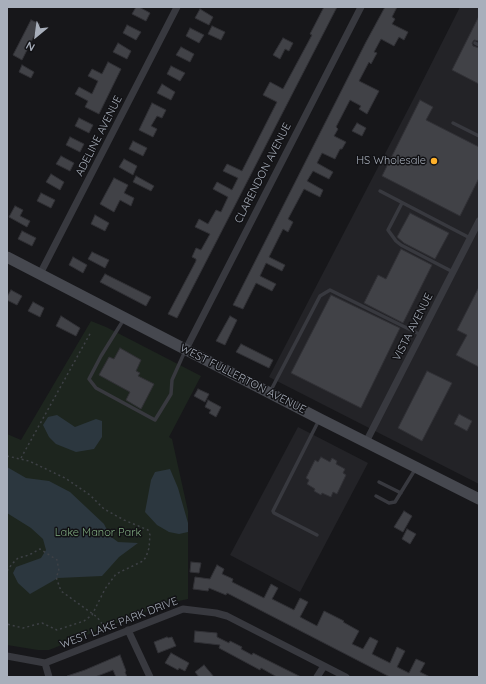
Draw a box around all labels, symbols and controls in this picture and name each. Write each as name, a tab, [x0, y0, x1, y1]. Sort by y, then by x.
north arrow	[16, 16, 56, 56]
text: N	[23, 38, 37, 55]
street label: ADELINE AVENUE	[73, 93, 125, 179]
street label: CLARENDON AVENUE	[232, 121, 294, 225]
place label: HS Wholesale	[356, 154, 426, 168]
marker: HS Wholesale	[429, 156, 439, 166]
street label: VISTA AVENUE	[390, 291, 436, 363]
street label: WEST FULLERTON AVENUE	[178, 341, 308, 417]
park label: Lake Manor Park	[55, 526, 141, 540]
street label: WEST LAKE PARK DRIVE	[58, 594, 180, 652]

